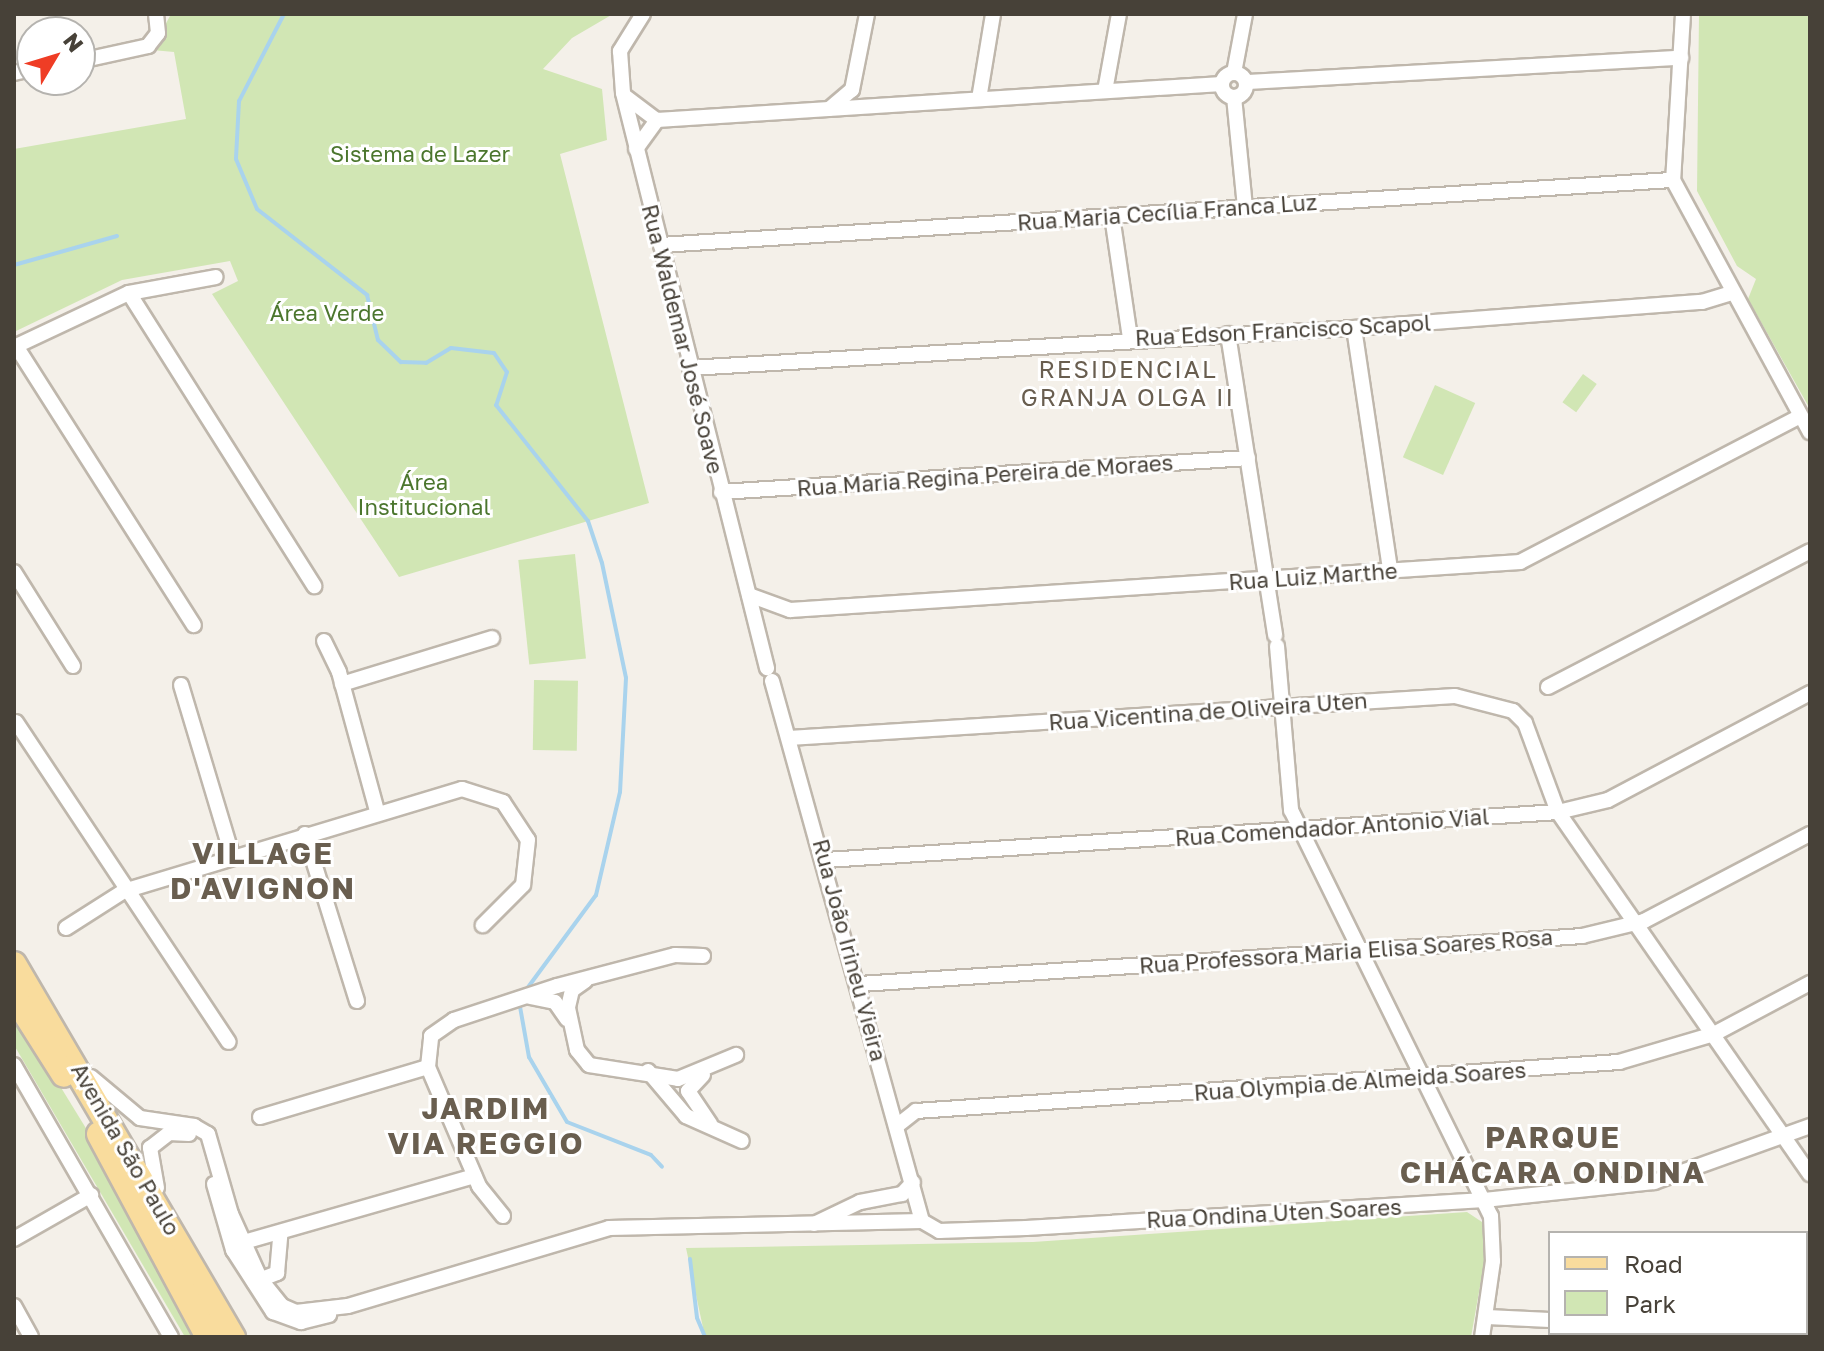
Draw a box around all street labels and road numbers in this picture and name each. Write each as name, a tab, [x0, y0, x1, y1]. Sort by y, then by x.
street label: Rua Maria Cecília Franca Luz	[1016, 188, 1318, 236]
street label: Rua Waldemar José Soave	[637, 202, 729, 476]
street label: Rua Edson Francisco Scapol	[1134, 309, 1432, 351]
street label: Rua Maria Regina Pereira de Moraes	[796, 449, 1174, 501]
street label: Rua Luiz Marthe	[1228, 557, 1398, 595]
street label: Rua Vicentina de Oliveira Uten	[1048, 687, 1368, 735]
street label: Rua Comendador Antonio Vial	[1174, 803, 1490, 851]
street label: Rua João Irineu Vieira	[808, 836, 892, 1064]
street label: Rua Professora Maria Elisa Soares Rosa	[1138, 923, 1554, 979]
street label: Rua Olympia de Almeida Soares	[1193, 1056, 1527, 1106]
street label: Avenida São Paulo	[66, 1058, 186, 1240]
street label: Rua Ondina Uten Soares	[1146, 1193, 1402, 1233]

